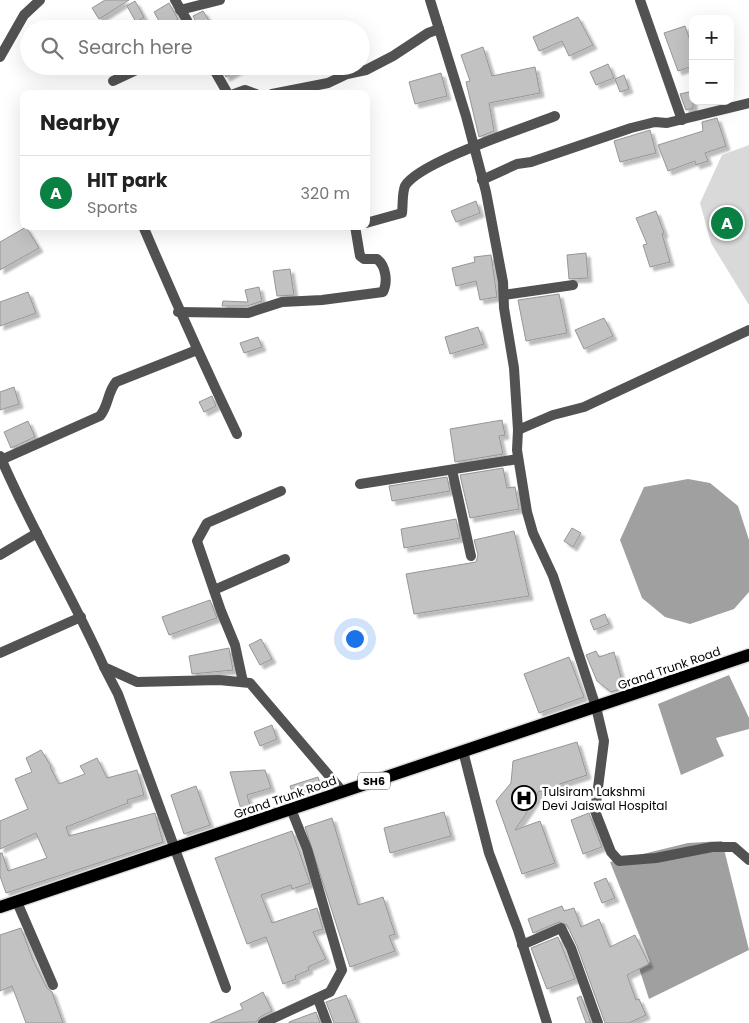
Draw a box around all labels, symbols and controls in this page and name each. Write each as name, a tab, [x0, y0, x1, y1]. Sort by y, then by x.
map controls	[689, 15, 734, 105]
button: +	[689, 15, 734, 60]
search box	[20, 20, 370, 75]
icon: search	[38, 34, 66, 62]
text: Search here	[78, 34, 192, 61]
button: −	[689, 60, 734, 105]
text: Nearby	[40, 108, 120, 137]
text: HIT park	[87, 167, 167, 194]
text: A	[50, 182, 62, 205]
text: 320 m	[301, 182, 350, 205]
text: Sports	[87, 196, 138, 219]
pin: A	[711, 204, 743, 242]
your location	[342, 626, 368, 652]
street label: Grand Trunk Road	[615, 642, 723, 694]
street label: Grand Trunk Road	[231, 771, 339, 823]
road number: SH6	[358, 772, 390, 789]
place label: Tulsiram Lakshmi Devi Jaiswal Hospital	[542, 783, 667, 814]
hospital icon: Tulsiram Lakshmi Devi Jaiswal Hospital	[511, 785, 537, 811]

